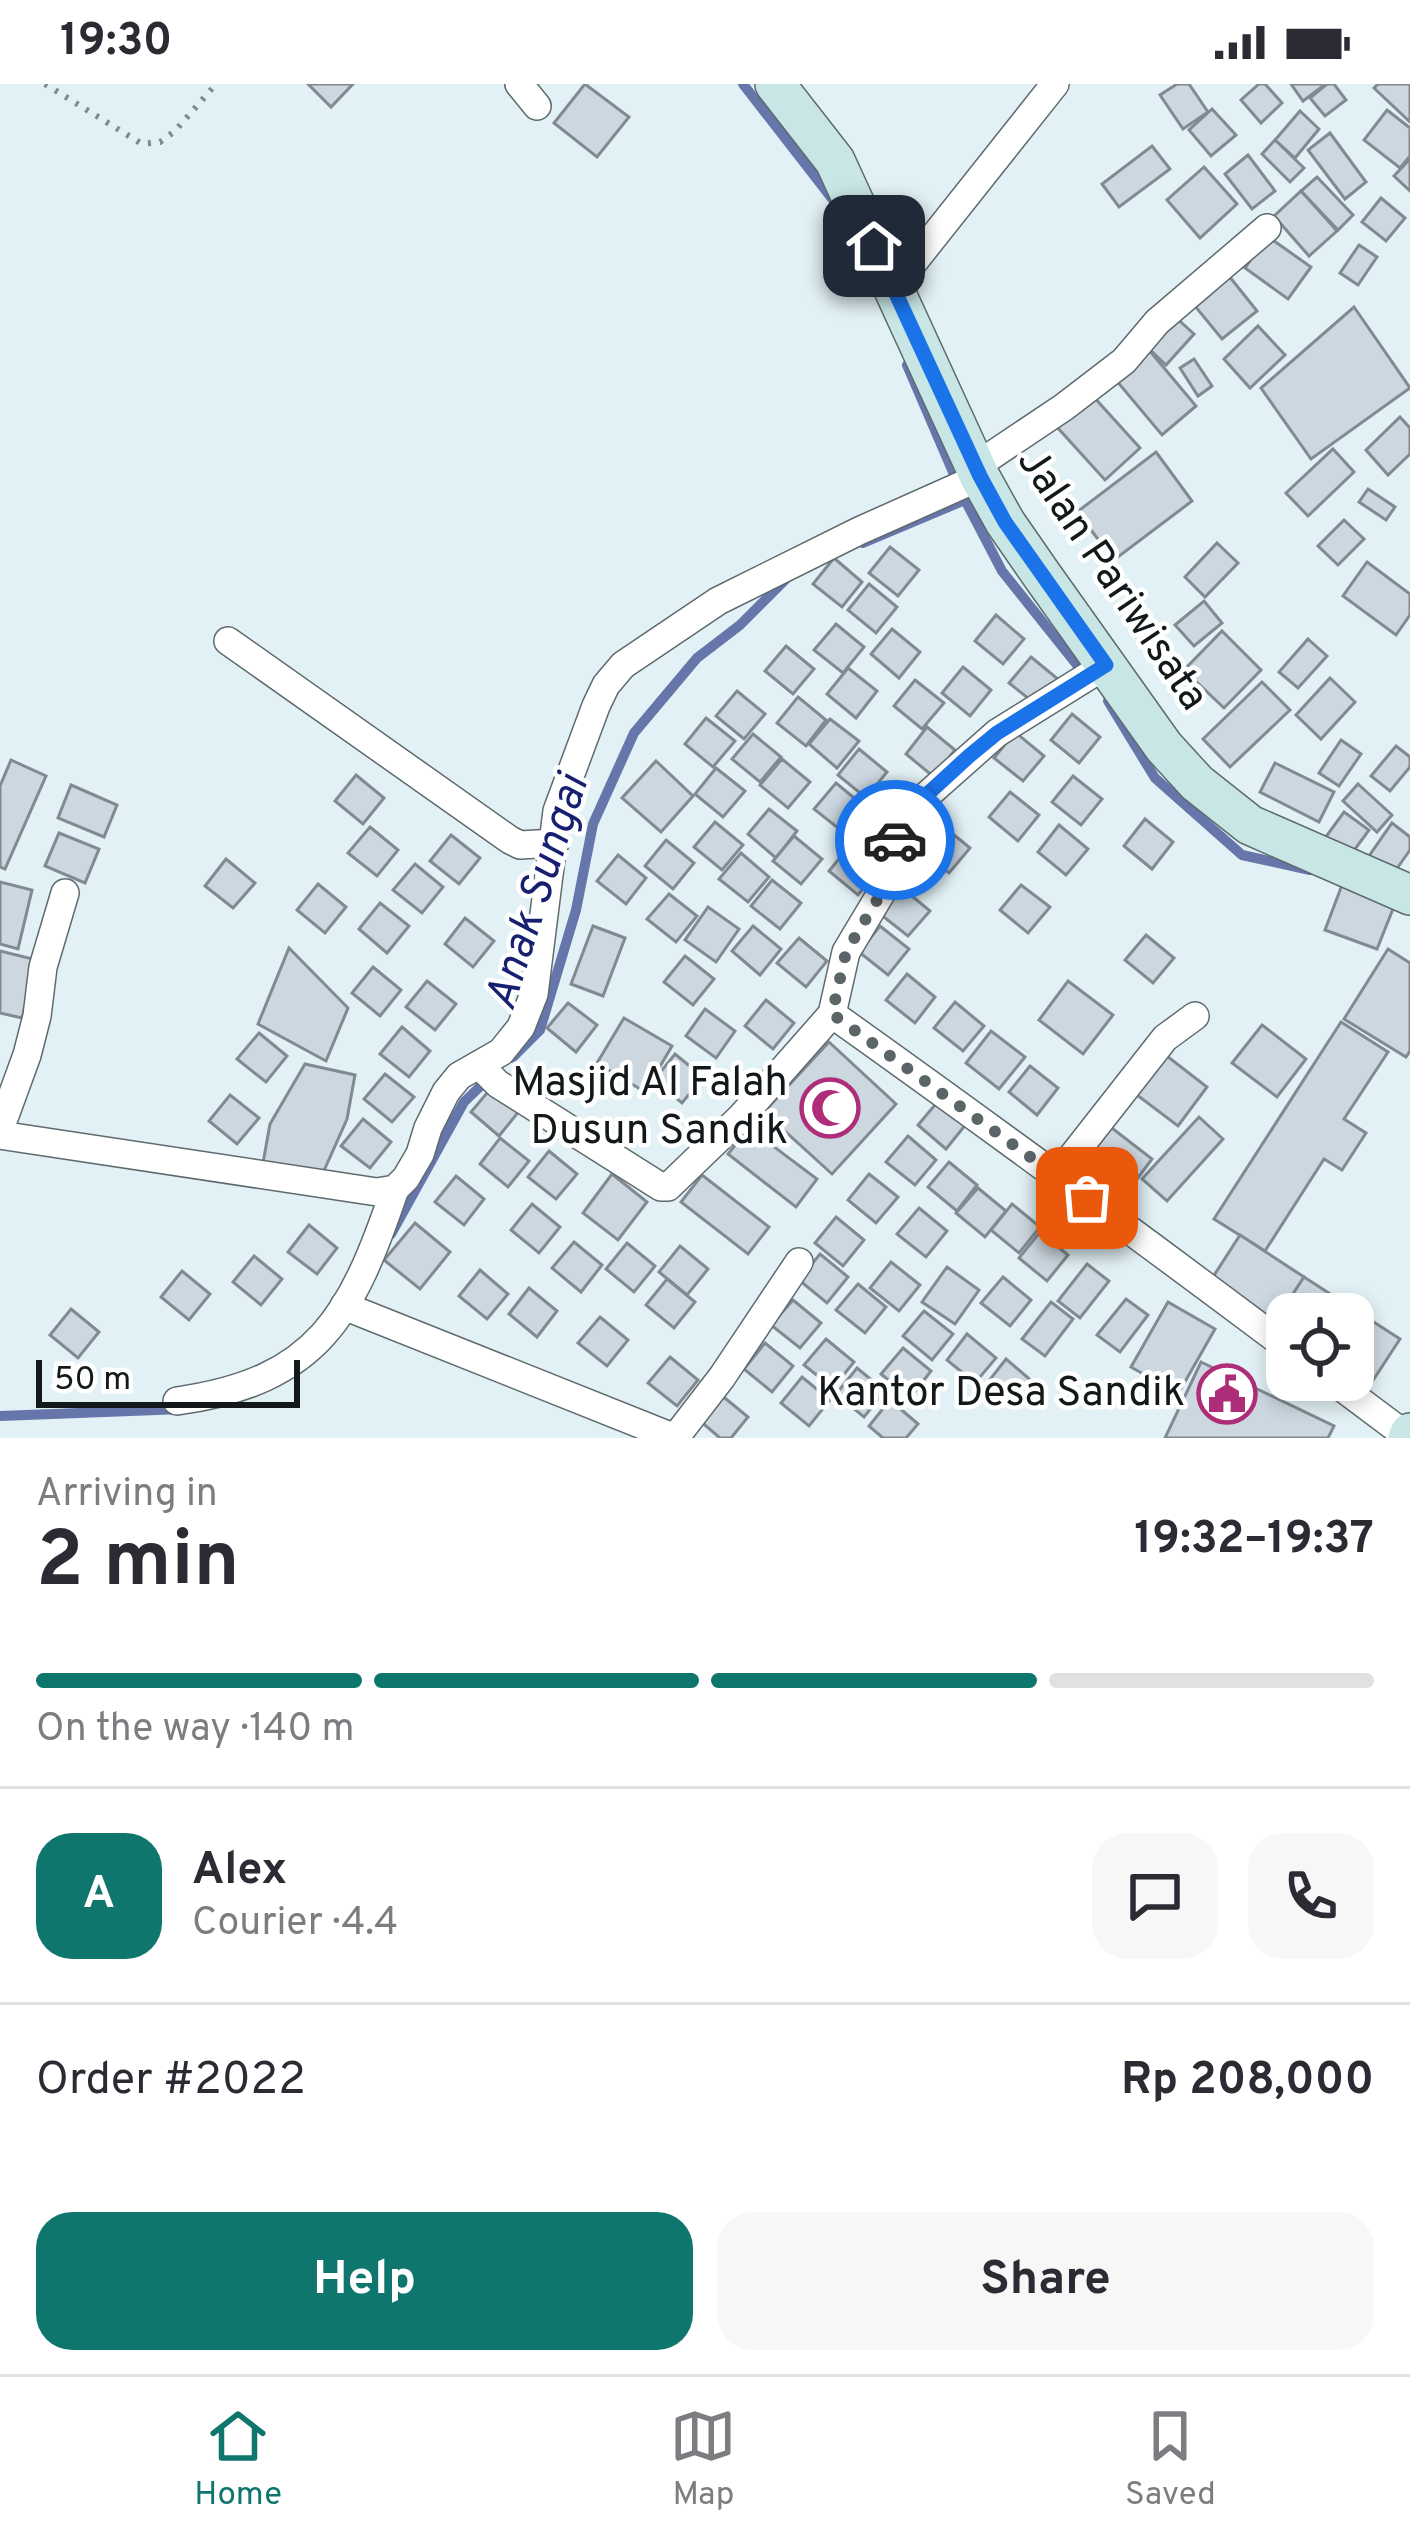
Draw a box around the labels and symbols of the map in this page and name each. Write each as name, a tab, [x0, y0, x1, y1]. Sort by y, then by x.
pin	[823, 195, 925, 297]
street label: Jalan Pariwisata	[1003, 438, 1219, 722]
water label: Anak Sungai	[474, 766, 605, 1018]
courier	[835, 780, 955, 900]
place label: Masjid Al Falah Dusun Sandik	[512, 1058, 788, 1159]
mosque icon: Masjid Al Falah Dusun Sandik	[799, 1077, 861, 1139]
pin	[1036, 1147, 1138, 1249]
scale bar	[36, 1354, 300, 1407]
public building icon: Kantor Desa Sandik	[1196, 1363, 1258, 1425]
place label: Kantor Desa Sandik	[817, 1368, 1185, 1421]

